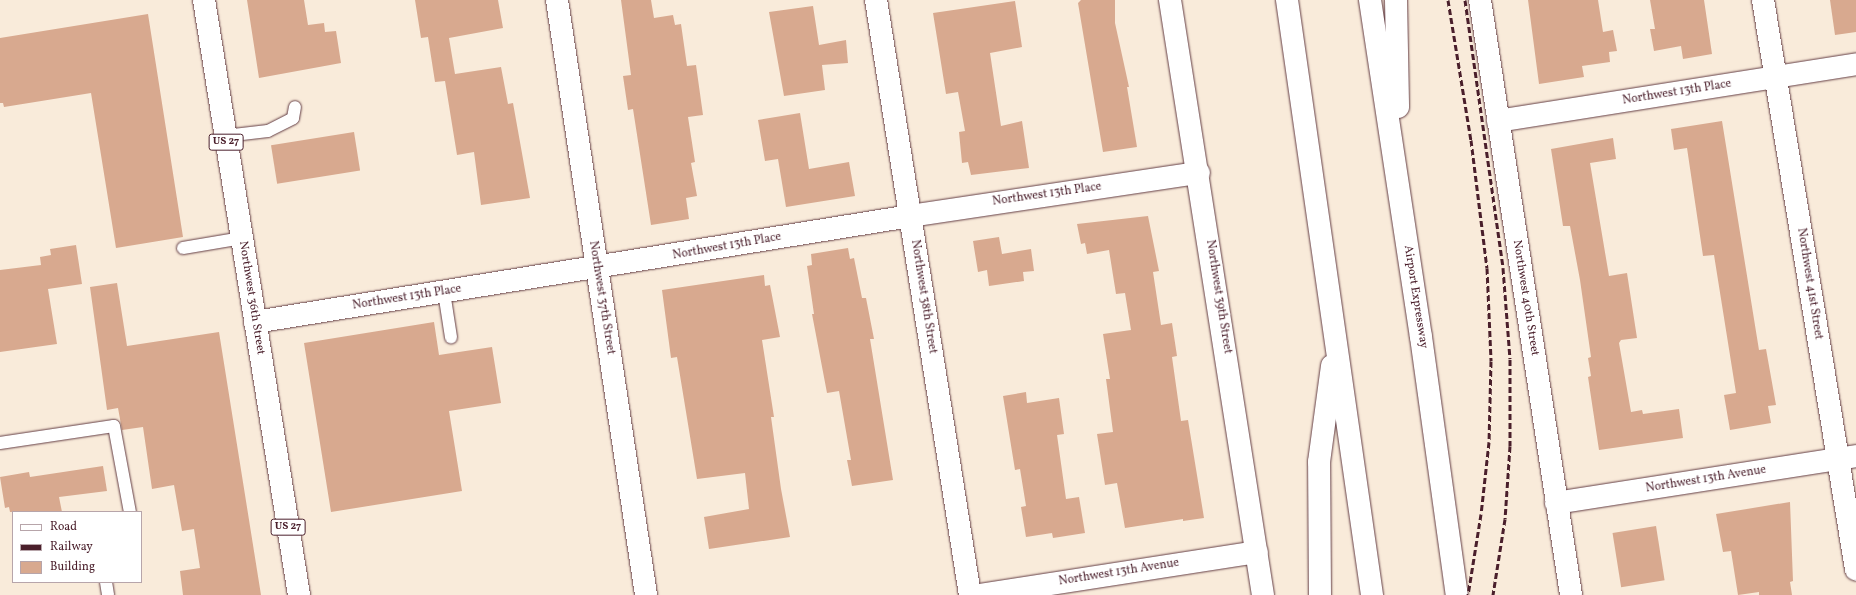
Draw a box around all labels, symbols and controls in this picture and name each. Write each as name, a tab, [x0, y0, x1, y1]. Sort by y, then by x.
street label: Northwest 13th Place	[1622, 77, 1732, 109]
road number: US 27	[208, 133, 244, 151]
street label: Northwest 13th Place	[992, 180, 1102, 210]
street label: Northwest 41st Street	[1793, 227, 1825, 341]
street label: Northwest 13th Place	[672, 230, 782, 264]
street label: Northwest 38th Street	[907, 239, 939, 355]
street label: Northwest 39th Street	[1202, 239, 1234, 355]
street label: Northwest 40th Street	[1509, 239, 1541, 357]
street label: Northwest 36th Street	[235, 240, 267, 356]
street label: Northwest 37th Street	[585, 240, 617, 356]
street label: Airport Expressway	[1400, 244, 1430, 350]
street label: Northwest 13th Place	[352, 282, 462, 314]
street label: Northwest 13th Avenue	[1645, 463, 1767, 497]
legend	[12, 511, 142, 583]
road number: US 27	[270, 518, 306, 536]
text: Road	[50, 519, 77, 535]
text: Railway	[50, 539, 93, 555]
street label: Northwest 13th Avenue	[1058, 556, 1180, 590]
text: Building	[50, 559, 95, 575]

